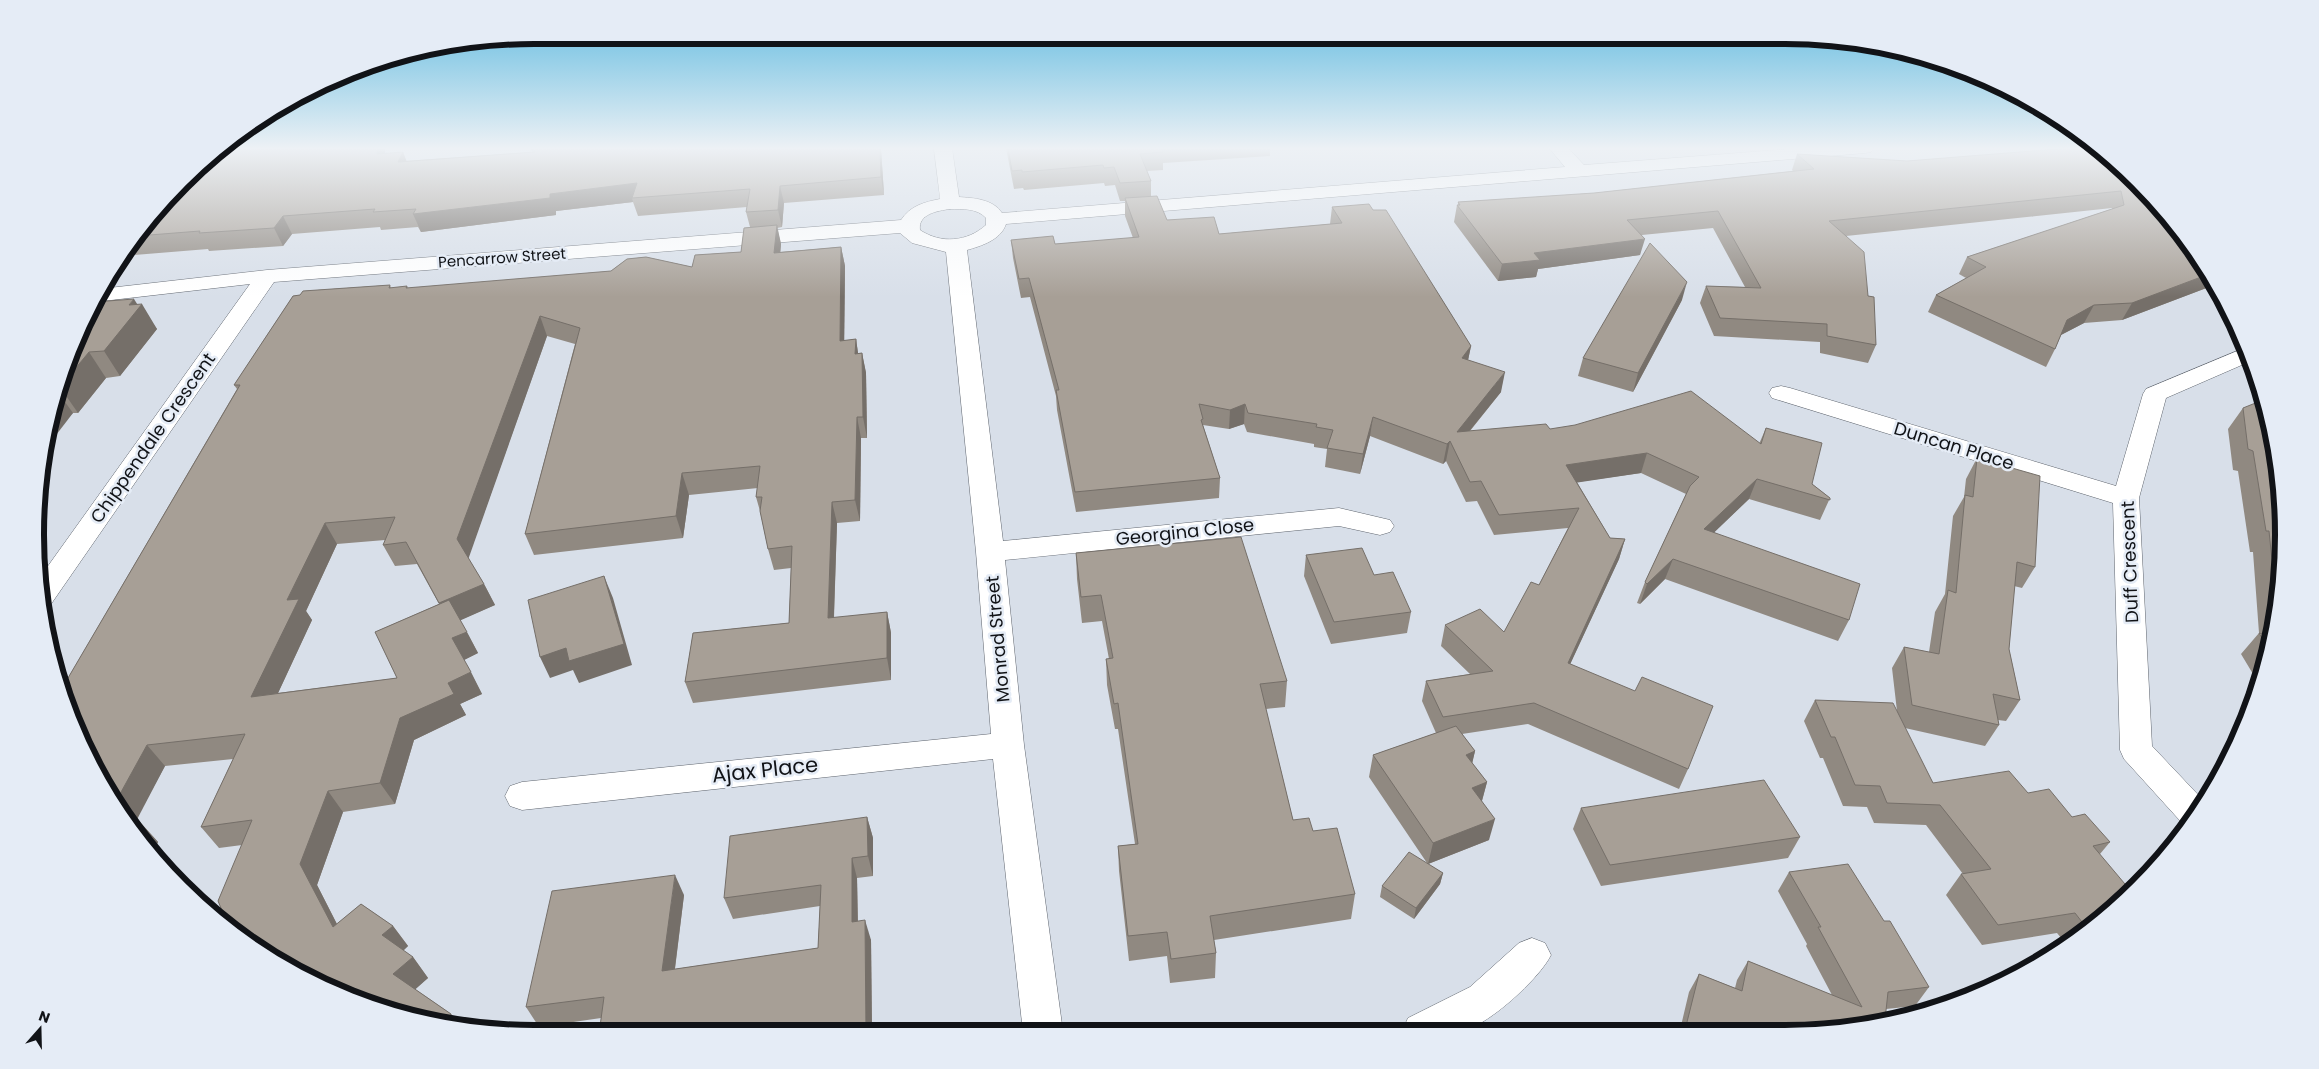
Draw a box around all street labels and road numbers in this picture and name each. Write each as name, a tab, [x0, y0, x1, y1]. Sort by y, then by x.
street label: Pencarrow Street	[437, 243, 566, 272]
street label: Chippendale Crescent	[84, 347, 221, 528]
street label: Duncan Place	[1891, 415, 2017, 476]
street label: Duff Crescent	[2115, 501, 2144, 624]
street label: Georgina Close	[1115, 512, 1255, 551]
street label: Monrad Street	[980, 575, 1015, 703]
street label: Ajax Place	[710, 750, 819, 789]

